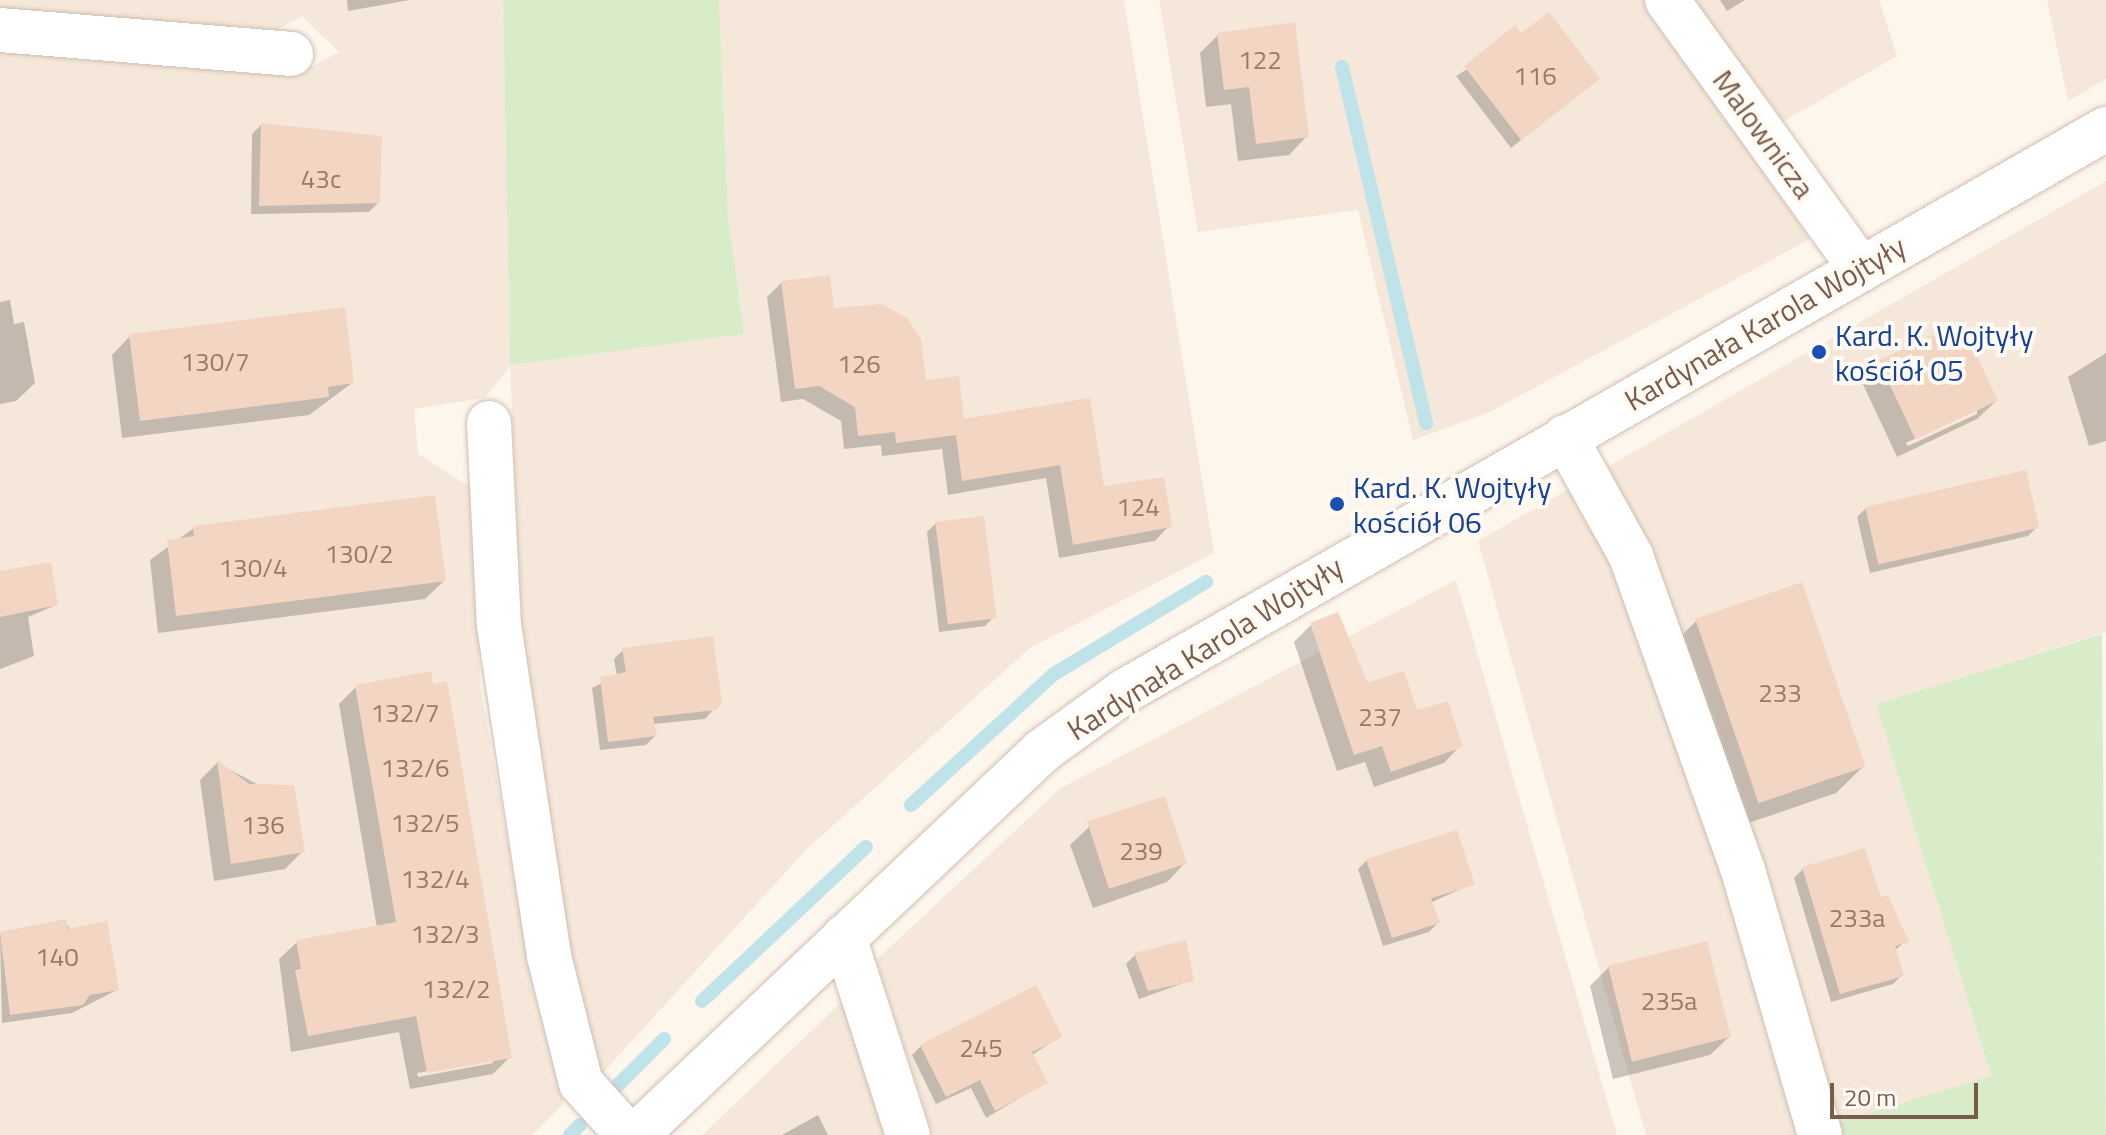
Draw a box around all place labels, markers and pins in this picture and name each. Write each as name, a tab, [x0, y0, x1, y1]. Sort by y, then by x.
place label: Kard. K. Wojtyły kościół 05	[1835, 317, 2033, 388]
marker: Kard. K. Wojtyły kościół 05	[1810, 343, 1828, 361]
place label: Kard. K. Wojtyły kościół 06	[1353, 469, 1551, 540]
marker: Kard. K. Wojtyły kościół 06	[1328, 495, 1346, 513]

